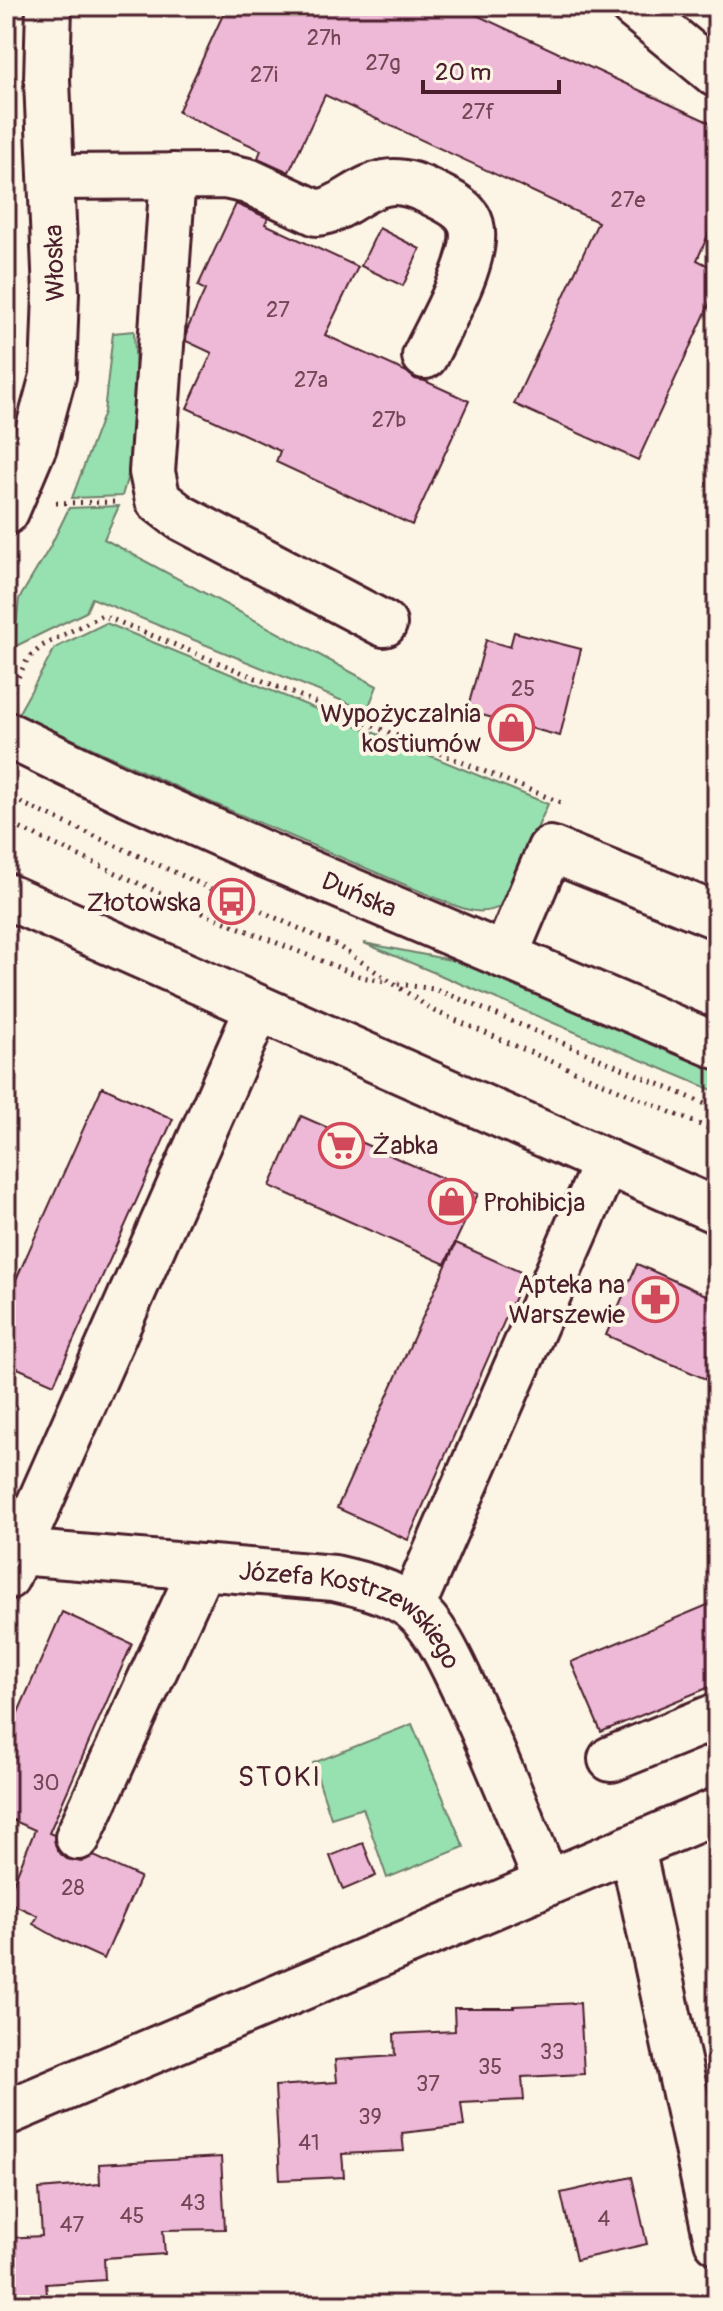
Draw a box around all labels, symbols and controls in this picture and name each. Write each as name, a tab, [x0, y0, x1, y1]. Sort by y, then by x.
house number: 27h	[307, 24, 341, 52]
scale bar	[423, 44, 559, 94]
house number: 27g	[365, 49, 401, 77]
text: 20 m	[435, 58, 491, 87]
house number: 27i	[250, 61, 278, 89]
house number: 27f	[462, 98, 494, 126]
house number: 27e	[611, 186, 646, 214]
street label: Włoska	[38, 224, 72, 302]
house number: 27	[266, 296, 290, 324]
house number: 27a	[294, 366, 328, 394]
house number: 27b	[372, 406, 406, 434]
house number: 25	[511, 675, 535, 703]
place label: Wypożyczalnia kostiumów	[320, 698, 481, 760]
shop icon: Wypożyczalnia kostiumów	[488, 704, 536, 752]
street label: Duńska	[317, 865, 401, 925]
bus stop icon: Złotowska	[208, 878, 256, 926]
place label: Złotowska	[87, 887, 201, 919]
supermarket icon: Żabka	[317, 1121, 365, 1169]
place label: Żabka	[372, 1130, 438, 1162]
shop icon: Prohibicja	[428, 1178, 476, 1226]
place label: Prohibicja	[483, 1187, 585, 1219]
place label: Apteka na Warszewie	[508, 1269, 625, 1331]
pharmacy icon: Apteka na Warszewie	[632, 1275, 680, 1323]
street label: Józefa Kostrzewskiego	[238, 1555, 467, 1675]
district label: STOKI	[238, 1760, 322, 1795]
house number: 30	[32, 1769, 60, 1797]
house number: 28	[61, 1874, 85, 1902]
house number: 33	[540, 2038, 564, 2066]
house number: 35	[478, 2053, 502, 2081]
house number: 37	[416, 2070, 440, 2098]
house number: 39	[358, 2103, 382, 2131]
house number: 41	[298, 2129, 320, 2157]
house number: 43	[180, 2189, 206, 2217]
house number: 45	[120, 2202, 144, 2230]
house number: 4	[598, 2205, 611, 2233]
house number: 47	[60, 2211, 85, 2239]

